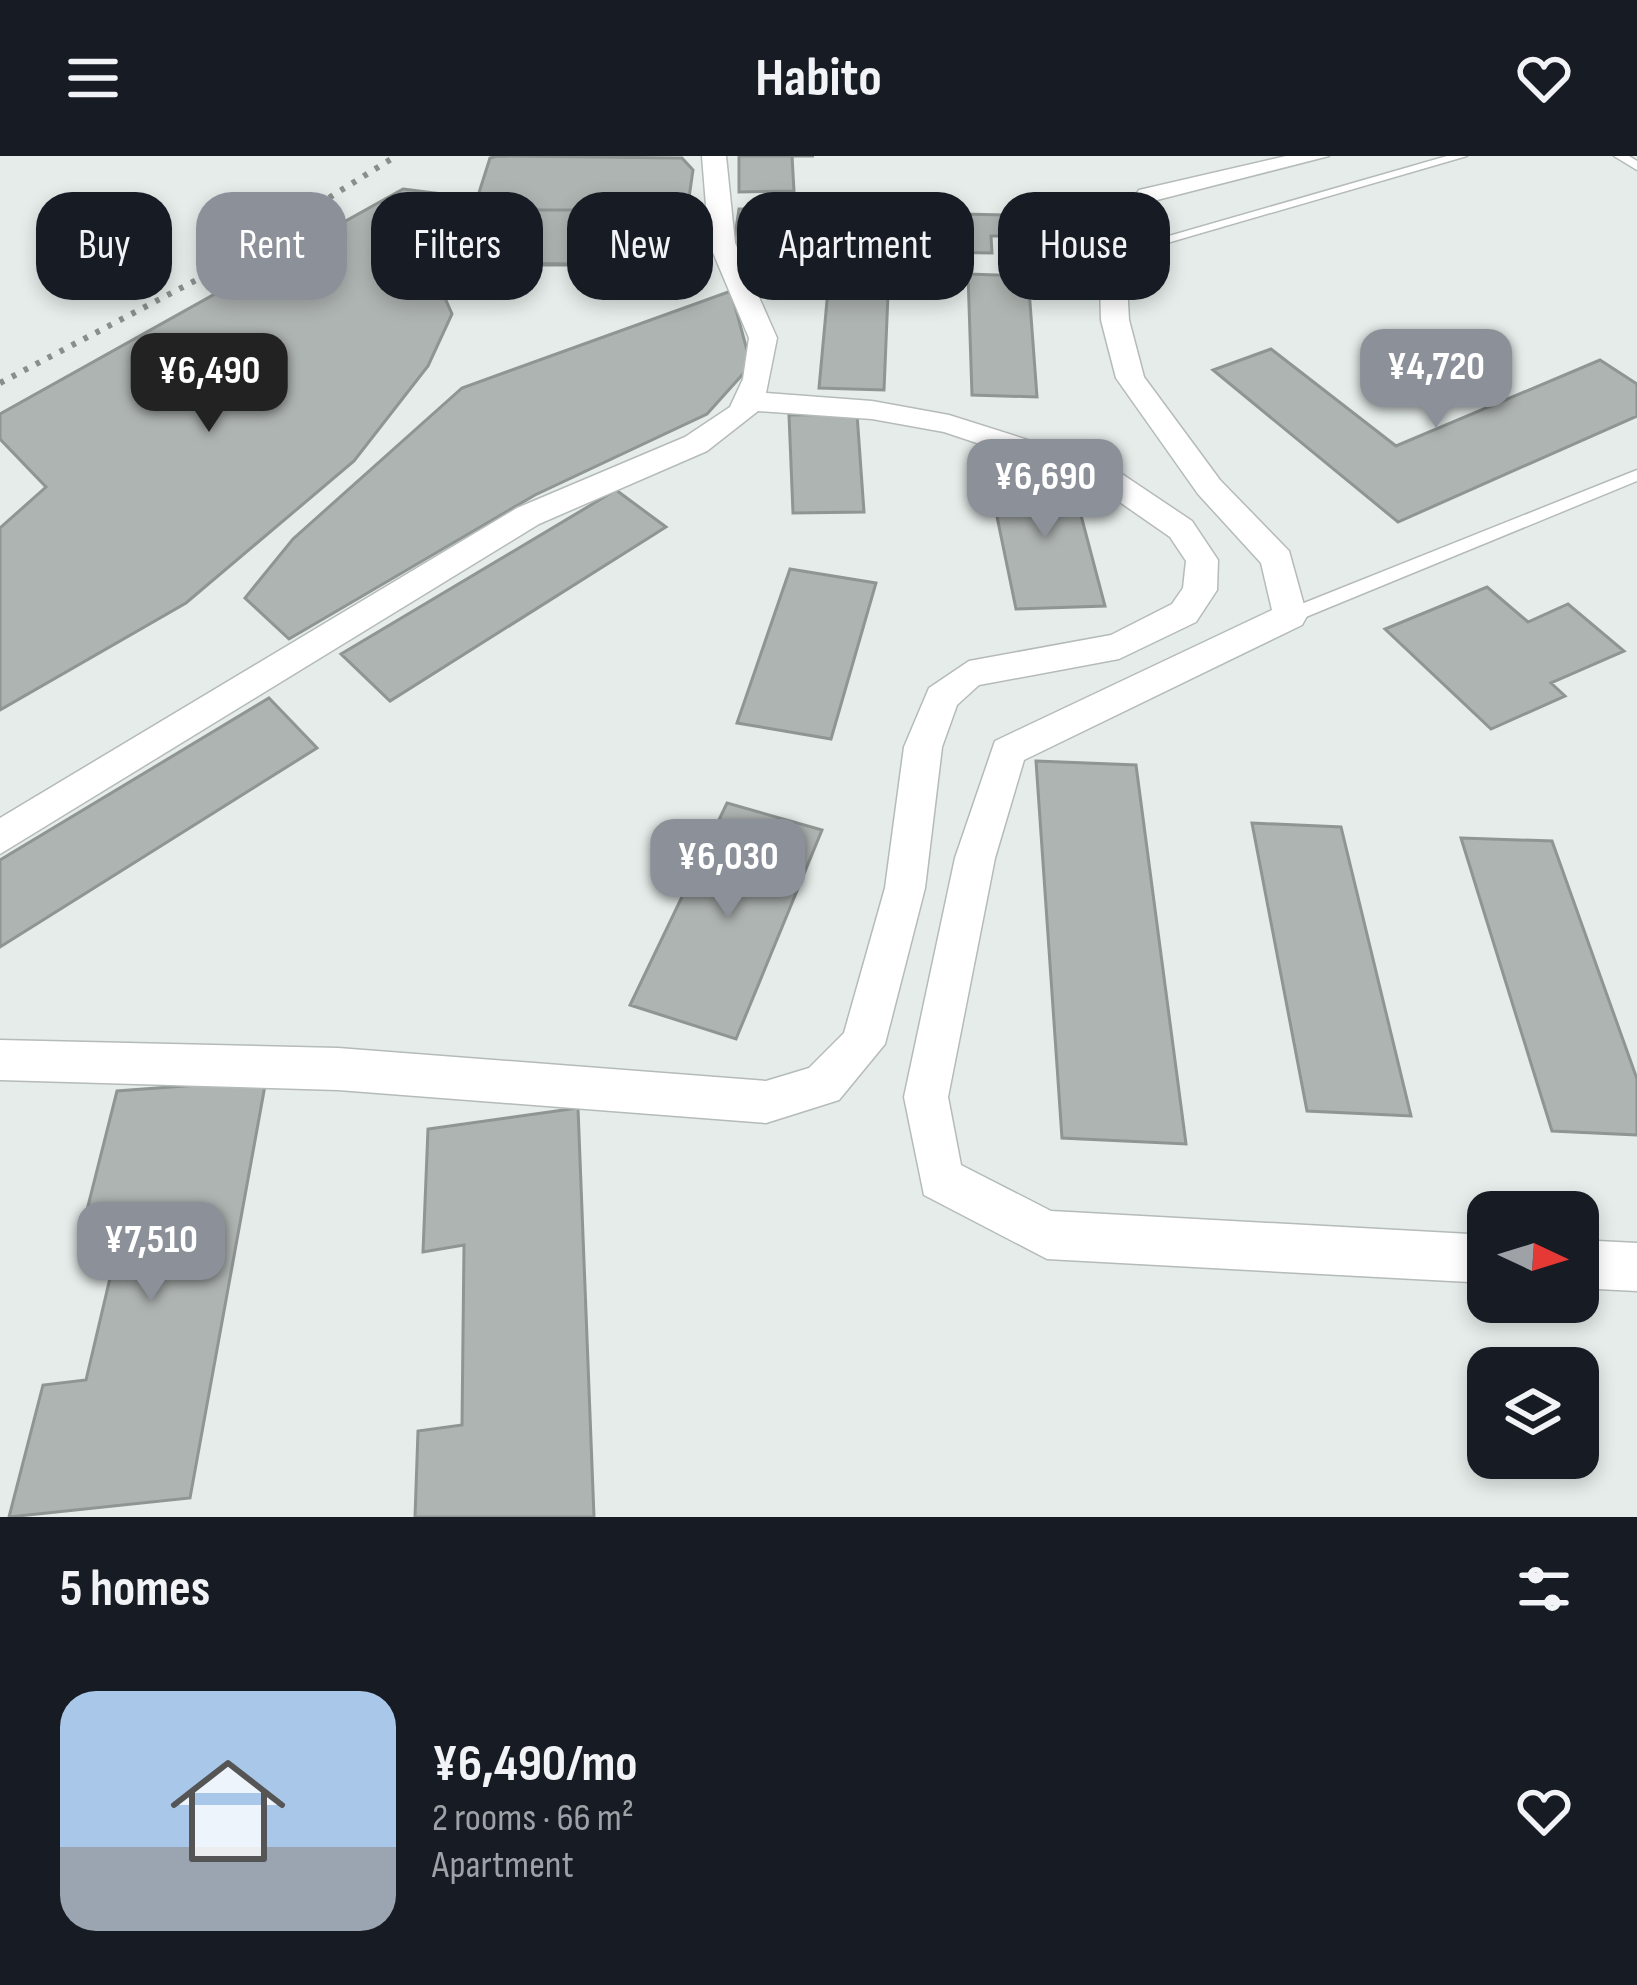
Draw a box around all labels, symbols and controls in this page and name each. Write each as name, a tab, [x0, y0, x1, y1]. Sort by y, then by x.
icon: menu	[60, 45, 126, 111]
icon: heart	[1511, 45, 1577, 111]
text: Habito	[755, 46, 882, 111]
chip: Buy	[36, 192, 172, 300]
chip: Rent	[196, 192, 347, 300]
chip: Filters	[371, 192, 543, 300]
chip: New	[567, 192, 713, 300]
chip: Apartment	[737, 192, 974, 300]
chip: House	[998, 192, 1170, 300]
pin: ¥4,720	[1338, 329, 1534, 431]
pin: ¥6,490	[111, 333, 307, 435]
text: ¥4,720	[1387, 344, 1485, 391]
text: ¥6,490	[158, 348, 260, 395]
pin: ¥6,690	[947, 439, 1143, 541]
text: ¥6,690	[994, 454, 1096, 501]
pin: ¥6,030	[630, 819, 826, 921]
text: ¥6,030	[677, 834, 779, 881]
north arrow	[1467, 1191, 1599, 1323]
map controls	[1467, 1191, 1599, 1479]
pin: ¥7,510	[53, 1202, 249, 1304]
text: ¥7,510	[104, 1217, 198, 1264]
button: layers	[1467, 1347, 1599, 1479]
icon: filters	[1511, 1556, 1577, 1622]
text: 5 homes	[60, 1559, 210, 1620]
text: ¥6,490/mo	[432, 1734, 638, 1795]
icon: home	[156, 1739, 300, 1883]
icon: heart	[1511, 1778, 1577, 1844]
text: 2 rooms · 66 m²	[432, 1795, 634, 1842]
text: Apartment	[432, 1842, 574, 1889]

